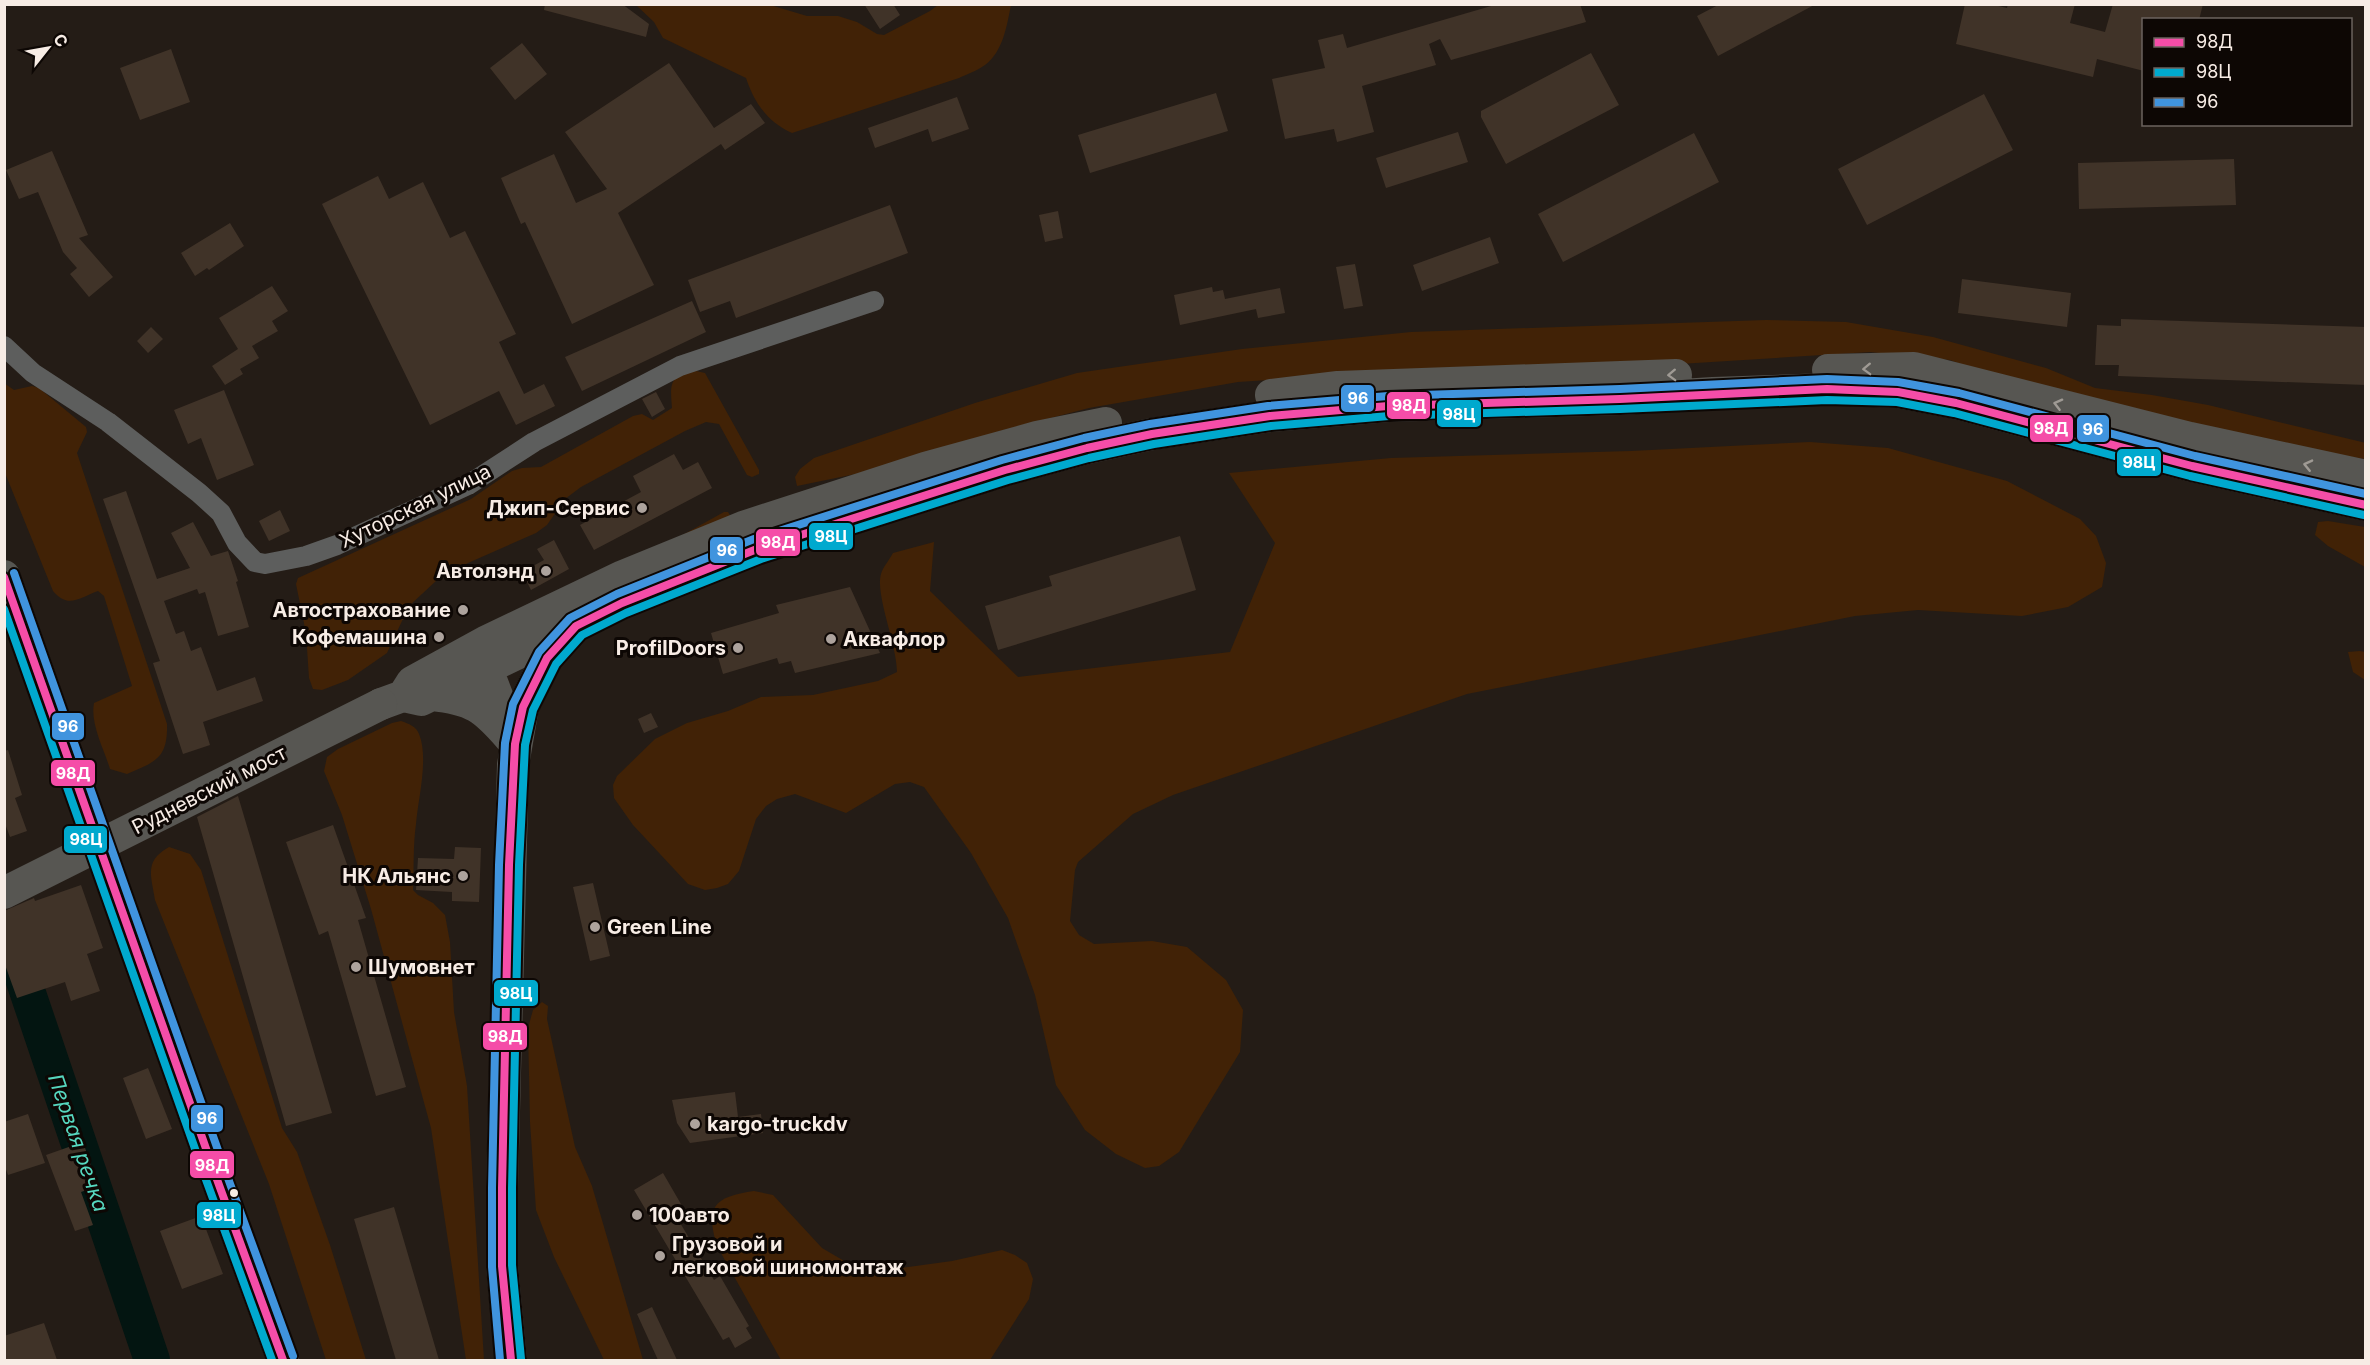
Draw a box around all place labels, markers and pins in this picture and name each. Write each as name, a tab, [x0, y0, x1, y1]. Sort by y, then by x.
place label: Джип-Сервис	[486, 496, 630, 520]
marker: Джип-Сервис	[635, 501, 649, 515]
place label: Автолэнд	[436, 559, 534, 583]
marker: Автолэнд	[539, 564, 553, 578]
place label: Автострахование	[273, 598, 451, 622]
marker: Автострахование	[456, 603, 470, 617]
place label: Кофемашина	[292, 625, 427, 649]
place label: Аквафлор	[843, 627, 945, 651]
marker: Кофемашина	[432, 630, 446, 644]
marker: Аквафлор	[824, 632, 838, 646]
place label: ProfilDoors	[616, 636, 726, 660]
marker: ProfilDoors	[731, 641, 745, 655]
place label: НК Альянс	[342, 864, 451, 888]
marker: НК Альянс	[456, 869, 470, 883]
place label: Green Line	[607, 915, 712, 939]
marker: Green Line	[588, 920, 602, 934]
place label: Шумовнет	[368, 955, 475, 979]
marker: Шумовнет	[349, 960, 363, 974]
place label: kargo-truckdv	[707, 1112, 848, 1136]
marker: kargo-truckdv	[688, 1117, 702, 1131]
unlabelled marker	[228, 1187, 240, 1199]
place label: 100авто	[649, 1203, 730, 1227]
marker: 100авто	[630, 1208, 644, 1222]
place label: Грузовой и легковой шиномонтаж	[672, 1232, 904, 1279]
marker: Грузовой и легковой шиномонтаж	[653, 1249, 667, 1263]

